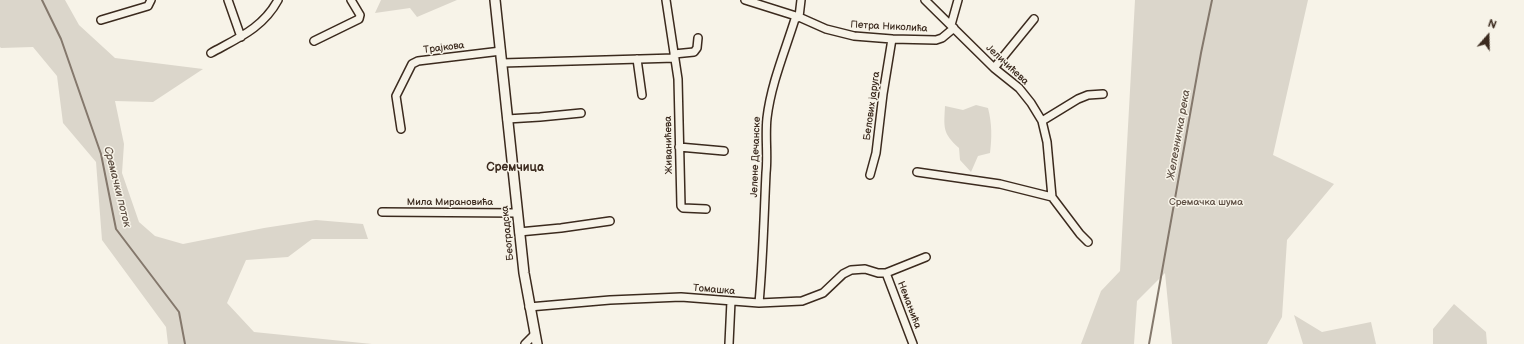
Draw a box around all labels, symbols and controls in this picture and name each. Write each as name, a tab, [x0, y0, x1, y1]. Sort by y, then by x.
north arrow	[1468, 16, 1508, 56]
text: N	[1486, 17, 1498, 32]
street label: Петра Николића	[850, 19, 928, 35]
street label: Трајкова	[423, 40, 465, 56]
street label: Јеличићева	[983, 42, 1031, 88]
street label: Белових јаруга	[861, 71, 883, 141]
water label: Железничка река	[1165, 89, 1193, 181]
street label: Живанићева	[662, 116, 676, 174]
street label: Јелене Дечанске	[749, 116, 763, 198]
water label: Сремачки поток	[101, 145, 133, 229]
district label: Сремчица	[486, 161, 544, 175]
street label: Мила Мирановића	[407, 196, 493, 208]
park label: Сремачка шума	[1169, 196, 1243, 208]
street label: Београдска	[499, 205, 517, 261]
street label: Немањића	[894, 280, 924, 330]
street label: Томашка	[692, 282, 736, 298]

